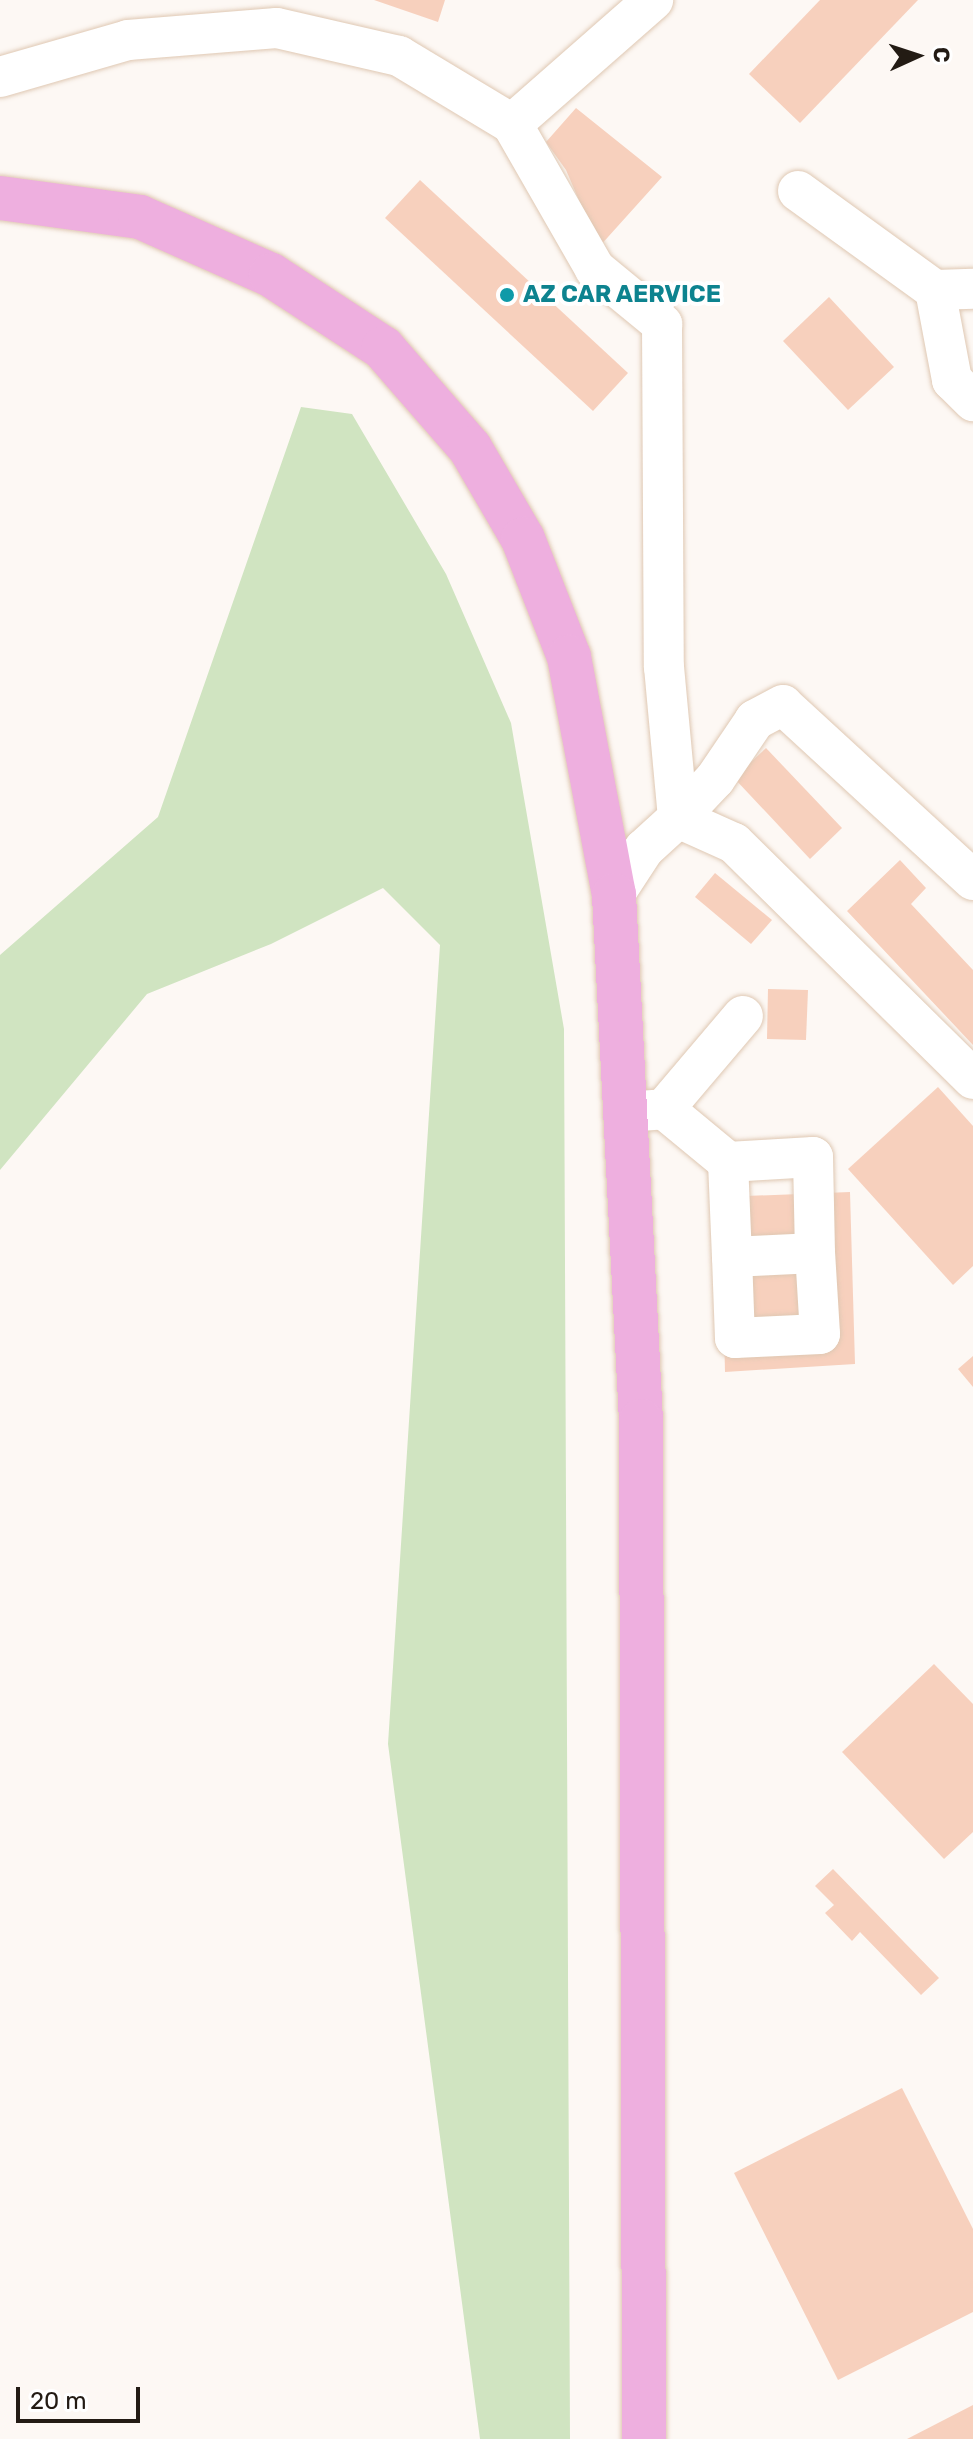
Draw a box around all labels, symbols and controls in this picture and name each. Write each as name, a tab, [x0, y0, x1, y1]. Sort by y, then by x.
north arrow	[877, 16, 957, 96]
text: С	[928, 46, 955, 63]
place label: AZ CAR AERVICE	[523, 281, 722, 309]
marker: AZ CAR AERVICE	[498, 286, 516, 304]
scale bar	[20, 2371, 144, 2421]
text: 20 m	[30, 2387, 87, 2415]

